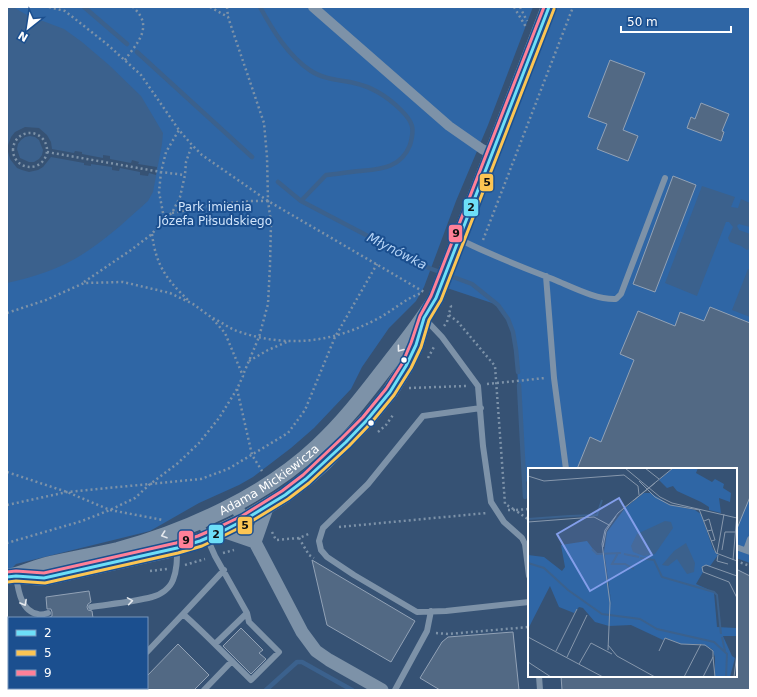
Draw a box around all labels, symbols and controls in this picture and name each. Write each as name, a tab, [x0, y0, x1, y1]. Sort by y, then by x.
north arrow	[8, 8, 48, 48]
scale bar	[621, 8, 731, 34]
text: 50 m	[627, 15, 658, 29]
text: N	[16, 28, 30, 44]
line badge: 5	[479, 173, 494, 192]
text: 5	[483, 176, 491, 189]
line badge: 2	[463, 198, 479, 217]
park label: Park imienia Józefa Piłsudskiego	[157, 200, 272, 228]
text: 2	[467, 201, 475, 214]
line badge: 9	[448, 224, 463, 243]
text: 9	[452, 227, 460, 240]
water label: Młynówka	[365, 230, 429, 272]
one-way arrow	[398, 344, 405, 351]
unlabelled marker	[399, 355, 409, 365]
unlabelled marker	[366, 418, 376, 428]
street label: Adama Mickiewicza	[217, 442, 322, 518]
inset map	[528, 468, 737, 677]
line badge: 5	[237, 516, 253, 535]
text: 5	[241, 519, 249, 532]
line badge: 2	[208, 524, 224, 544]
text: 2	[212, 528, 220, 541]
one-way arrow	[160, 530, 167, 539]
line badge: 9	[178, 530, 194, 549]
text: 9	[182, 534, 190, 547]
one-way arrow	[127, 597, 133, 606]
one-way arrow	[19, 599, 26, 606]
legend	[8, 617, 148, 689]
text: 2	[44, 626, 52, 640]
text: 5	[44, 646, 52, 660]
text: 9	[44, 666, 52, 680]

